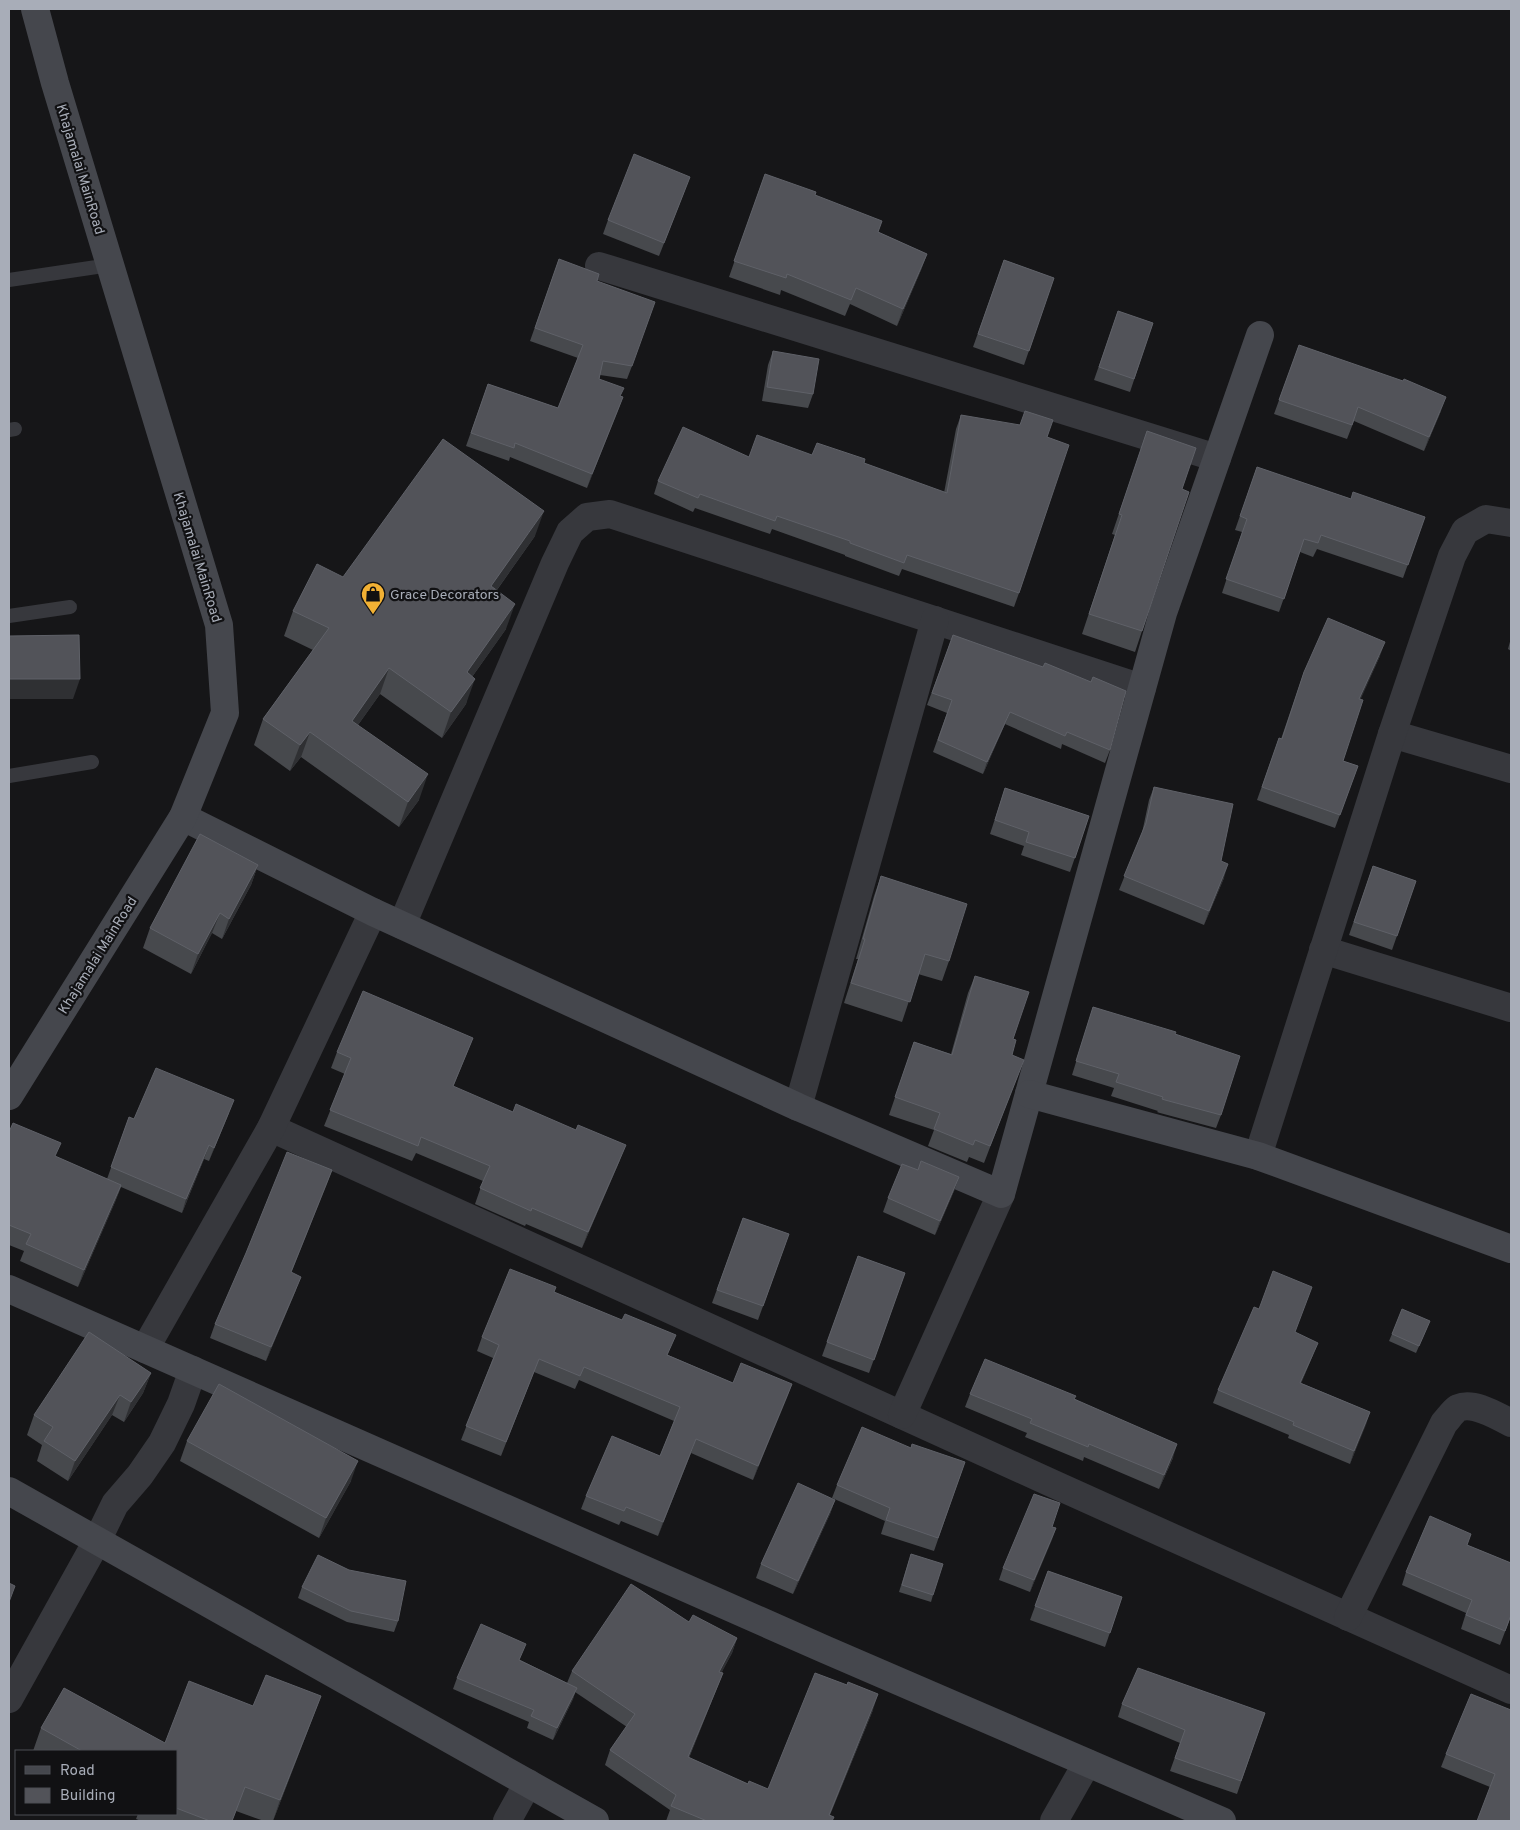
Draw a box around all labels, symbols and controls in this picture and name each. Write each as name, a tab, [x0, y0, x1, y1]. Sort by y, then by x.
street label: Khajamalai MainRoad	[52, 102, 107, 237]
street label: Khajamalai MainRoad	[169, 490, 224, 625]
shop icon: Grace Decorators	[360, 581, 386, 615]
place label: Grace Decorators	[390, 587, 499, 604]
street label: Khajamalai MainRoad	[55, 894, 141, 1018]
legend	[15, 1750, 178, 1815]
text: Road	[60, 1762, 95, 1781]
text: Building	[60, 1787, 115, 1806]

